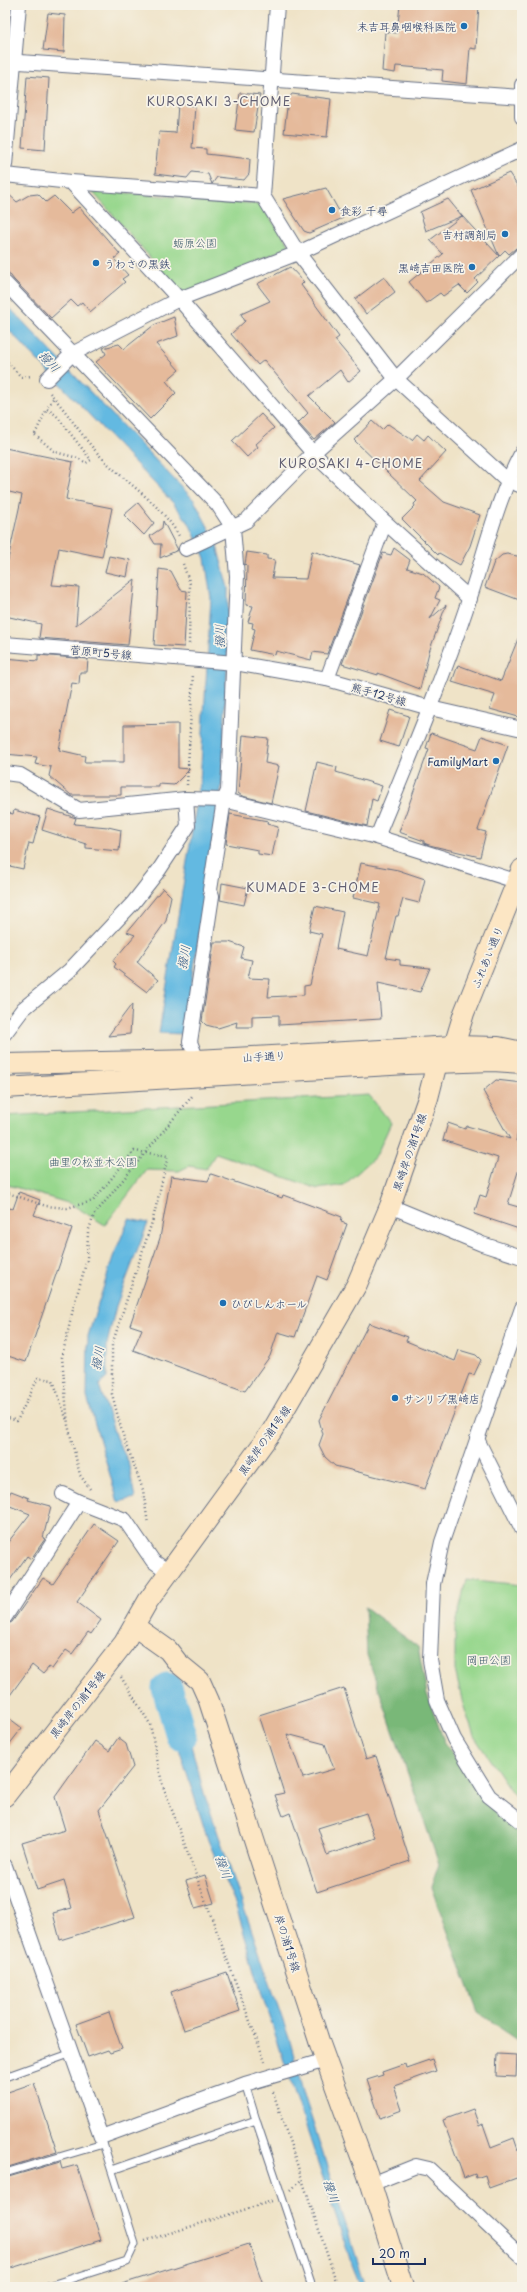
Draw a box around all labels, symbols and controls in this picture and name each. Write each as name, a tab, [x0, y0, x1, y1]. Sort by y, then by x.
place label: 末吉耳鼻咽喉科医院	[357, 18, 456, 35]
marker: 末吉耳鼻咽喉科医院	[459, 21, 469, 31]
district label: KUROSAKI 3-CHOME	[147, 92, 291, 110]
place label: 食彩 千尋	[340, 202, 388, 219]
marker: 食彩 千尋	[327, 205, 337, 215]
place label: 吉村調剤局	[442, 226, 497, 243]
marker: 吉村調剤局	[500, 229, 510, 239]
park label: 蛎原公園	[173, 234, 217, 251]
place label: うわさの黒鉄	[104, 255, 170, 272]
marker: うわさの黒鉄	[91, 258, 101, 268]
place label: 黒崎吉田医院	[398, 259, 464, 276]
marker: 黒崎吉田医院	[467, 262, 477, 272]
water label: 撥川	[35, 346, 65, 376]
district label: KUROSAKI 4-CHOME	[279, 454, 423, 472]
water label: 撥川	[210, 624, 228, 648]
street label: 菅原町5号線	[69, 641, 133, 663]
street label: 熊手12号線	[349, 678, 409, 710]
place label: FamilyMart	[427, 753, 489, 770]
marker: FamilyMart	[491, 756, 501, 766]
district label: KUMADE 3-CHOME	[246, 878, 380, 896]
street label: ふれあい通り	[467, 923, 507, 991]
water label: 撥川	[172, 944, 194, 970]
street label: 山手通り	[242, 1046, 286, 1066]
street label: 黒崎岸の浦1号線	[388, 1110, 430, 1194]
park label: 曲里の松並木公園	[49, 1153, 137, 1170]
place label: ひびしんホール	[231, 1295, 307, 1312]
marker: ひびしんホール	[218, 1298, 228, 1308]
water label: 撥川	[86, 1345, 108, 1371]
place label: サンリブ黒崎店	[403, 1390, 480, 1407]
marker: サンリブ黒崎店	[390, 1393, 400, 1403]
street label: 黒崎岸の浦1号線	[234, 1402, 294, 1478]
park label: 岡田公園	[467, 1651, 511, 1668]
street label: 黒崎岸の浦1号線	[45, 1666, 109, 1742]
water label: 撥川	[211, 1853, 237, 1881]
street label: 岸の浦1号線	[271, 1912, 305, 1974]
water label: 撥川	[320, 2177, 344, 2205]
scale bar	[373, 2240, 425, 2266]
text: 20 m	[379, 2244, 410, 2262]

